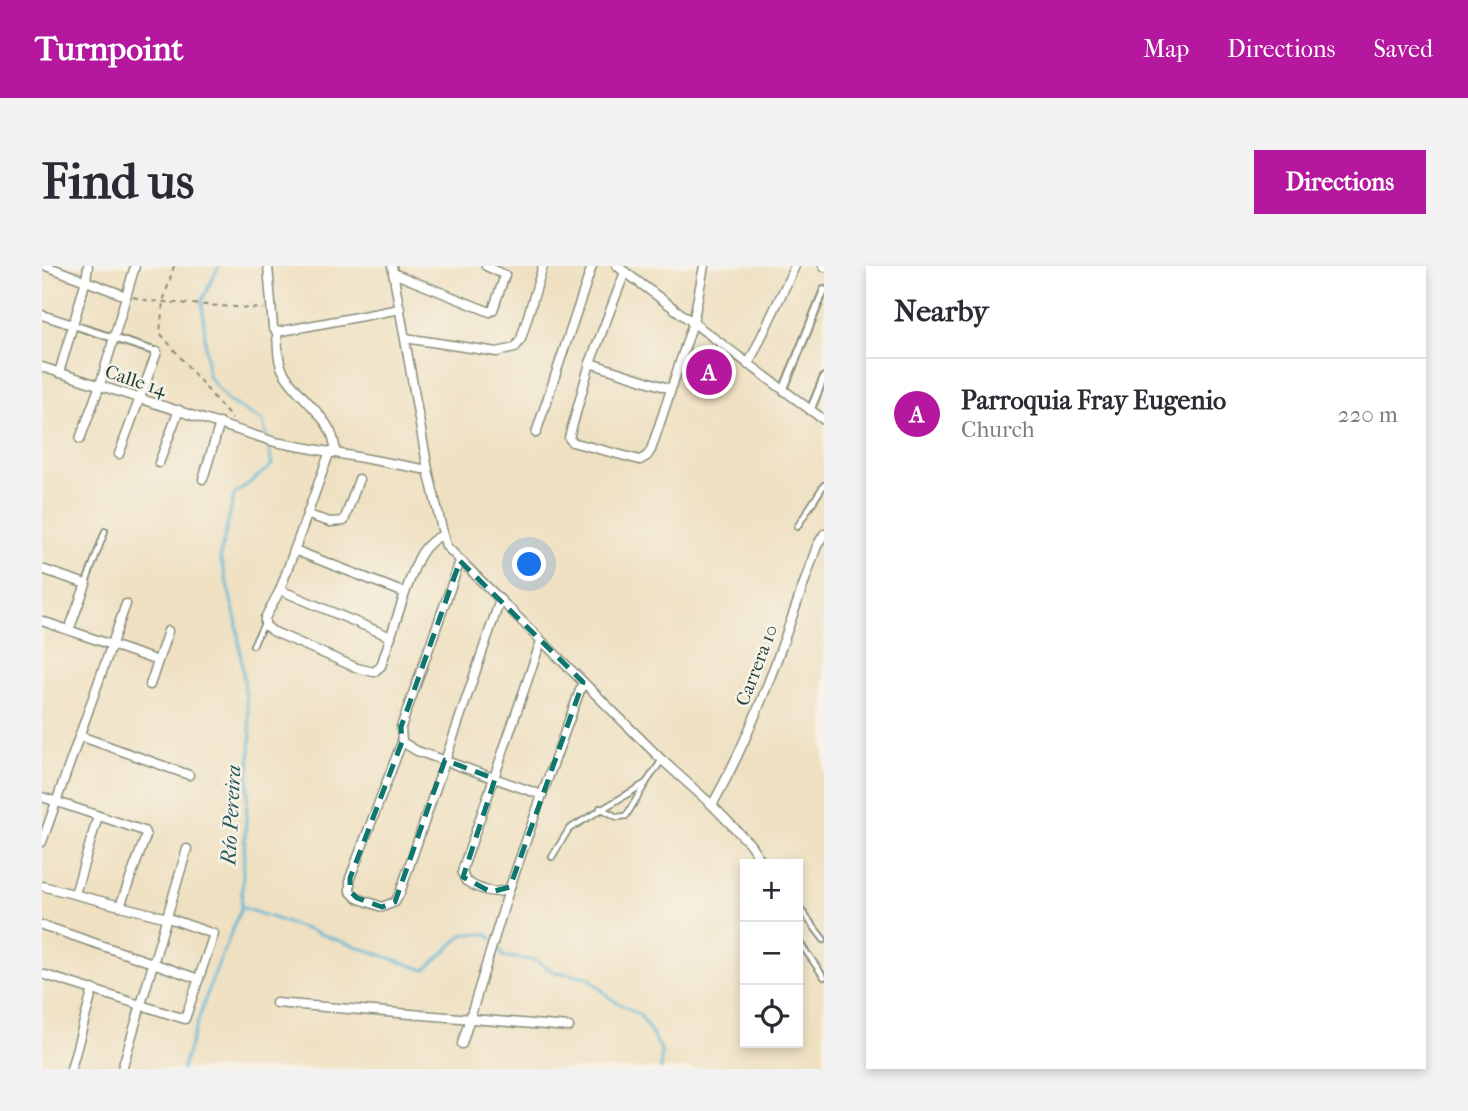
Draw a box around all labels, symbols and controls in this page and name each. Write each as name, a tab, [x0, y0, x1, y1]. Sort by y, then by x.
text: Turnpoint	[35, 30, 183, 69]
text: Map	[1143, 35, 1189, 63]
text: Directions	[1227, 35, 1335, 63]
text: Saved	[1373, 35, 1433, 63]
button: Directions	[1254, 150, 1426, 214]
text: Find us	[42, 153, 194, 211]
text: Nearby	[894, 294, 989, 329]
pin: A	[686, 346, 732, 398]
street label: Calle 14	[102, 361, 170, 401]
text: Parroquia Fray Eugenio	[961, 385, 1226, 416]
text: A	[910, 401, 924, 428]
text: 220 m	[1338, 401, 1398, 428]
text: Church	[961, 416, 1035, 443]
your location	[512, 547, 546, 581]
street label: Carrera 10	[731, 622, 782, 709]
water label: Río Pereira	[216, 764, 246, 868]
map controls	[740, 859, 803, 1048]
button: +	[740, 859, 803, 922]
button: −	[740, 922, 803, 985]
button: locate	[740, 985, 803, 1048]

